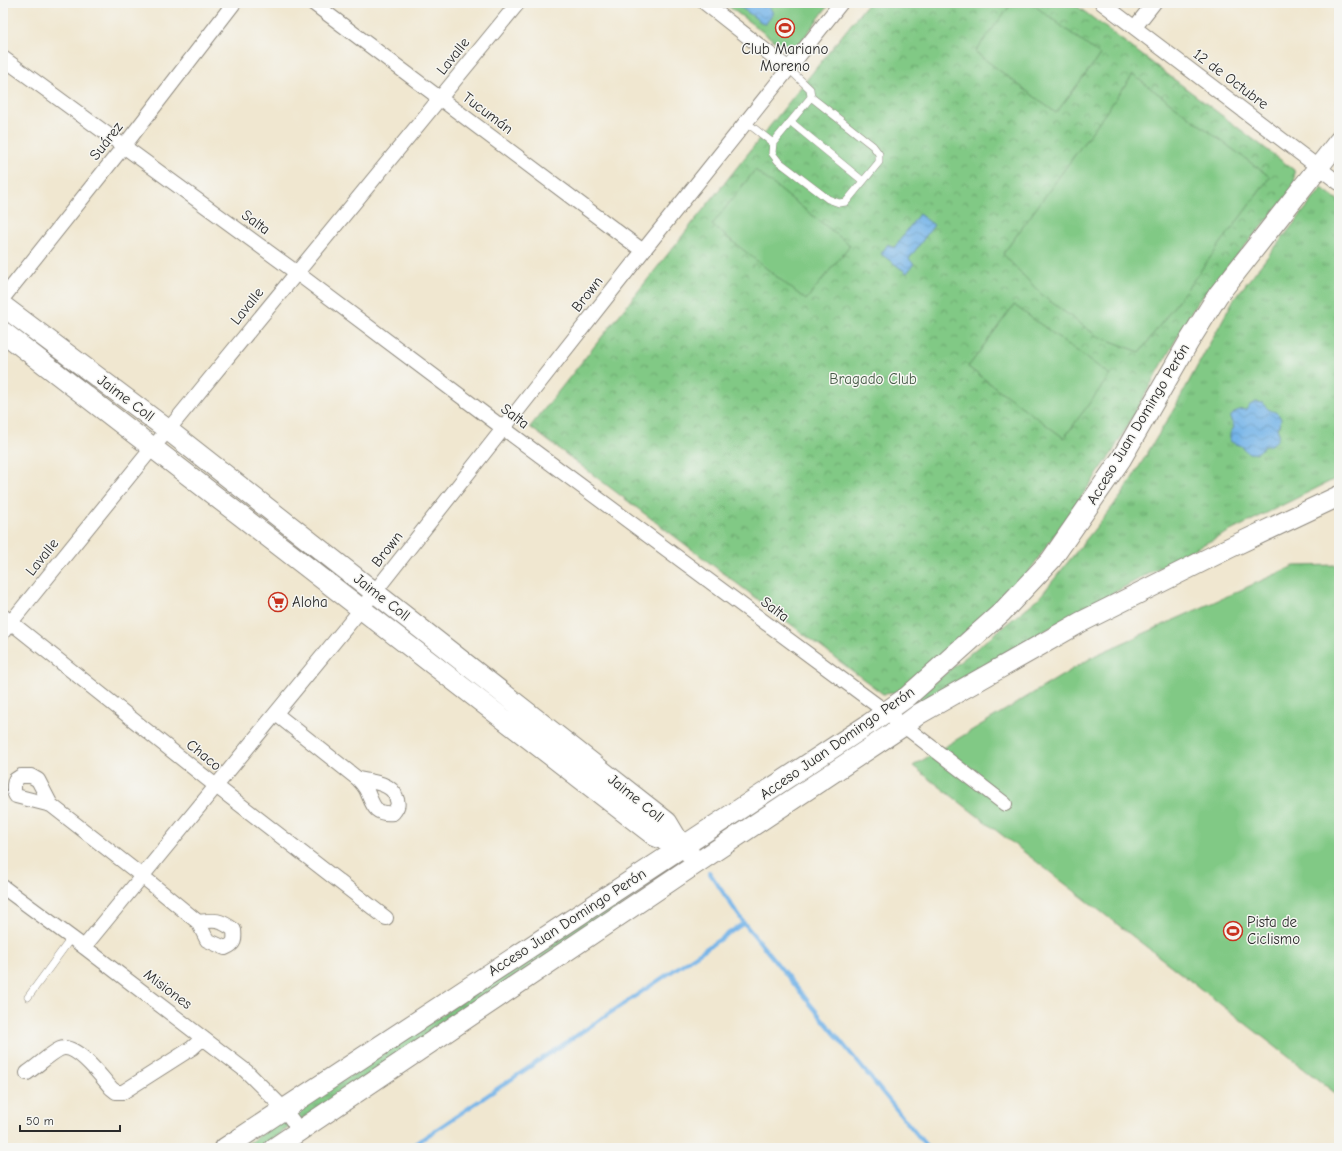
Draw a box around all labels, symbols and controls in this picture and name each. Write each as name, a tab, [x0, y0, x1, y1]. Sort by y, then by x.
sports icon: Club Mariano Moreno	[774, 17, 796, 39]
street label: Lavalle	[433, 33, 474, 78]
place label: Club Mariano Moreno	[742, 40, 828, 75]
street label: 12 de Octubre	[1190, 45, 1272, 113]
street label: Tucumán	[459, 88, 517, 138]
street label: Suárez	[86, 118, 127, 164]
street label: Salta	[238, 206, 274, 238]
street label: Brown	[568, 273, 606, 315]
street label: Lavalle	[227, 283, 268, 328]
street label: Acceso Juan Domingo Perón	[1083, 340, 1193, 508]
park label: Bragado Club	[829, 370, 917, 388]
street label: Jaime Coll	[94, 371, 158, 425]
street label: Salta	[497, 400, 533, 432]
street label: Brown	[368, 528, 406, 570]
street label: Lavalle	[22, 534, 63, 579]
street label: Jaime Coll	[350, 569, 414, 625]
supermarket icon: Aloha	[267, 591, 289, 613]
place label: Aloha	[292, 593, 328, 611]
street label: Salta	[757, 593, 793, 625]
street label: Acceso Juan Domingo Perón	[756, 683, 918, 803]
street label: Chaco	[183, 735, 225, 775]
street label: Jaime Coll	[604, 770, 668, 826]
street label: Acceso Juan Domingo Perón	[485, 864, 649, 980]
place label: Pista de Ciclismo	[1247, 913, 1300, 948]
sports icon: Pista de Ciclismo	[1222, 920, 1244, 942]
street label: Misiones	[140, 965, 196, 1013]
scale bar	[20, 1107, 120, 1133]
text: 50 m	[26, 1114, 54, 1128]

